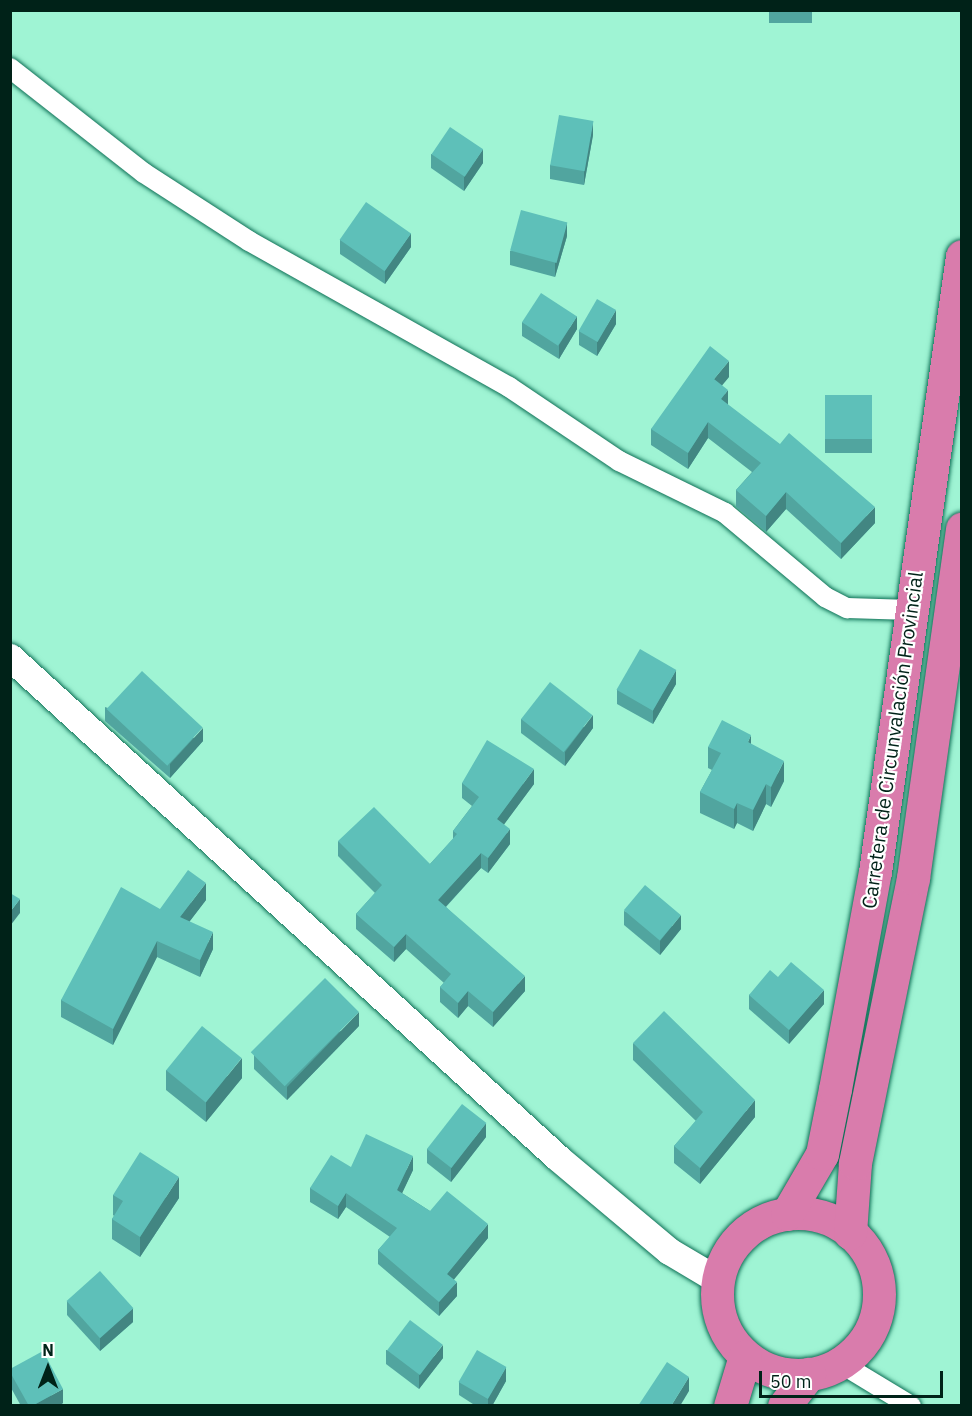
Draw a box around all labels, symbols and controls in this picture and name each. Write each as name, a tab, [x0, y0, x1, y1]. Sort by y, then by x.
street label: Carretera de Circunvalación Provincial	[856, 570, 928, 910]
north arrow	[18, 1338, 78, 1398]
text: N	[42, 1340, 54, 1360]
scale bar	[762, 1359, 946, 1397]
text: 50 m	[770, 1370, 812, 1393]

